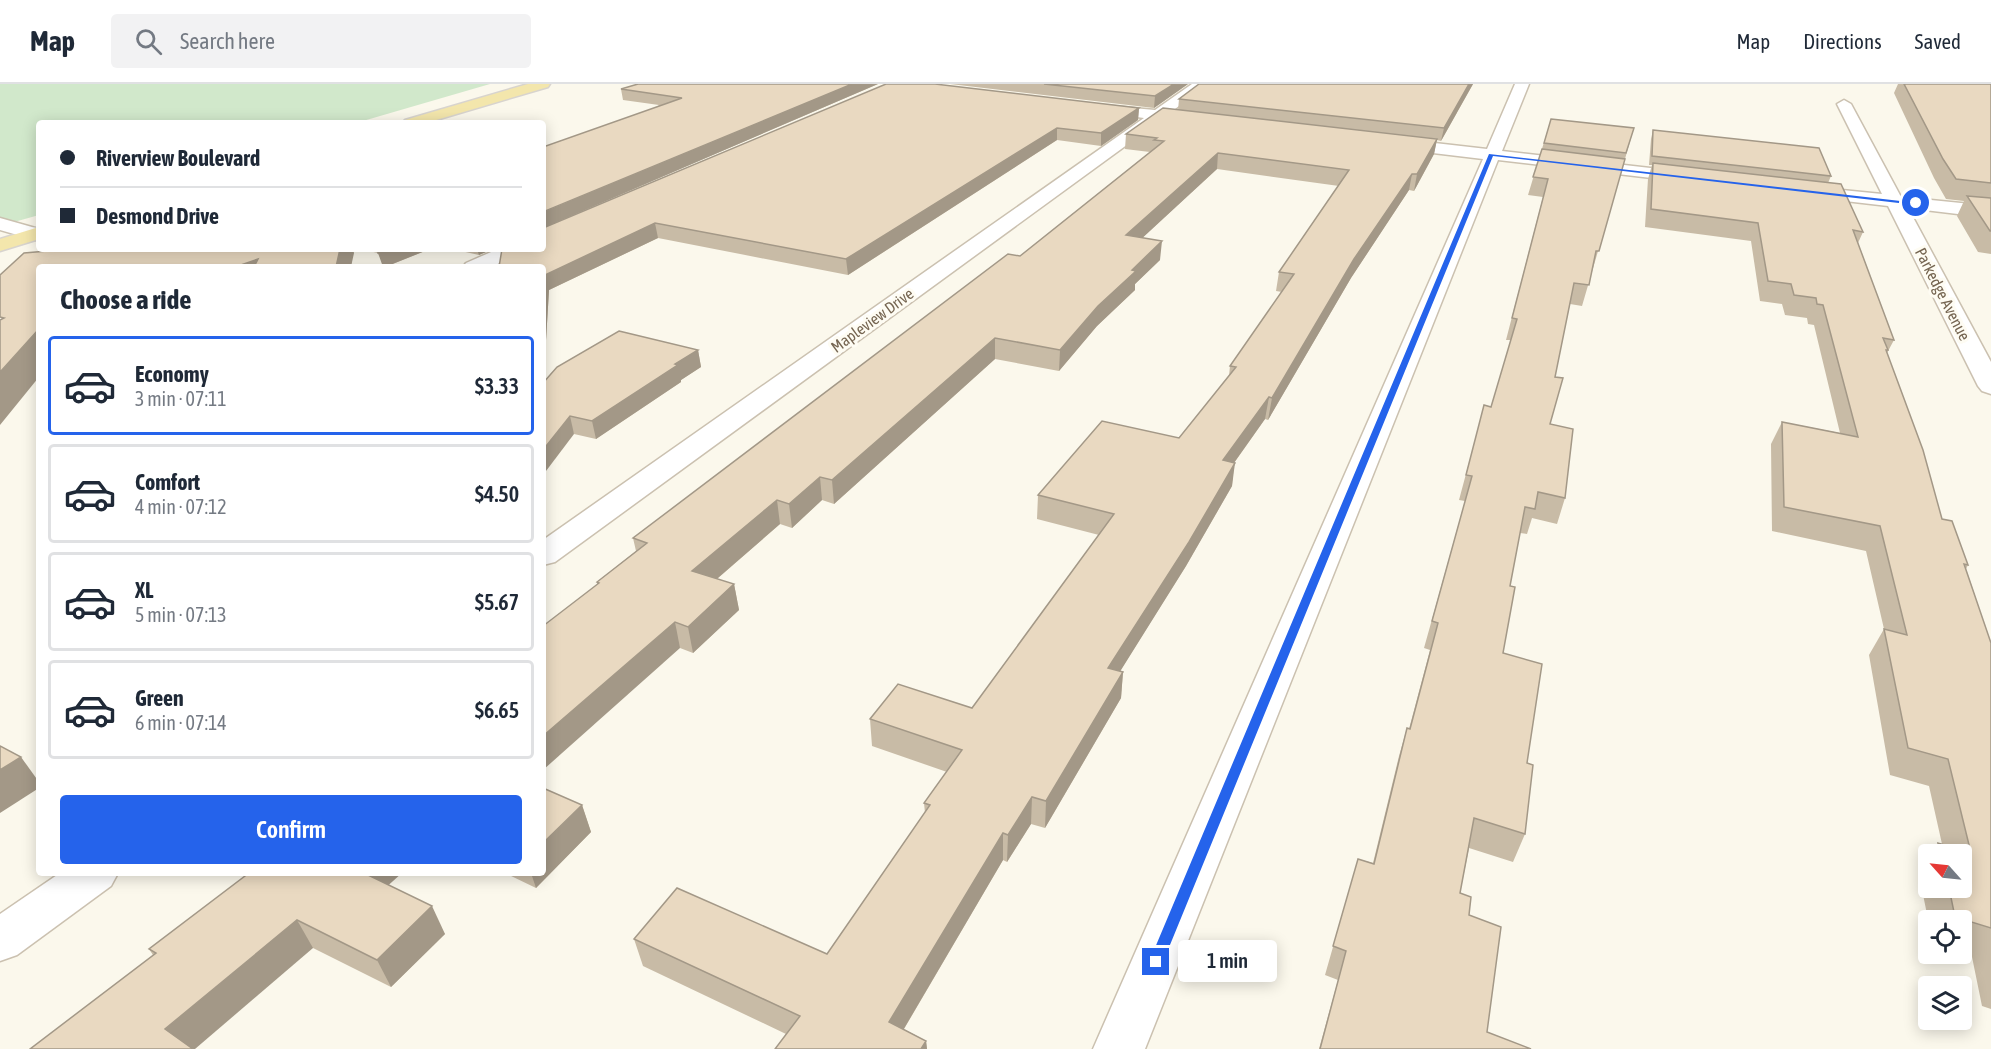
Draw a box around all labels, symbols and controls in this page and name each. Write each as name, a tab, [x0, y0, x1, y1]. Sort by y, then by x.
search box	[111, 14, 531, 68]
text: Map	[30, 25, 75, 57]
icon: search	[132, 25, 165, 58]
text: Search here	[180, 28, 275, 54]
text: Map	[1736, 29, 1770, 53]
text: Directions	[1803, 29, 1882, 53]
text: Saved	[1915, 29, 1961, 53]
text: Riverview Boulevard	[96, 145, 260, 171]
route start	[1902, 189, 1929, 216]
text: Desmond Drive	[96, 203, 219, 229]
street label: Parkedge Avenue	[1911, 245, 1974, 344]
text: Choose a ride	[60, 284, 192, 315]
street label: Mapleview Drive	[827, 284, 917, 357]
icon: car	[63, 359, 117, 413]
text: Economy	[135, 361, 209, 387]
text: $3.33	[475, 373, 519, 399]
text: 3 min · 07:11	[135, 387, 227, 410]
icon: car	[63, 467, 117, 521]
text: Comfort	[135, 469, 200, 495]
text: $4.50	[475, 481, 519, 507]
text: 4 min · 07:12	[135, 495, 227, 518]
icon: car	[63, 575, 117, 629]
text: XL	[135, 577, 153, 603]
text: $5.67	[475, 589, 519, 615]
text: 5 min · 07:13	[135, 603, 227, 626]
icon: car	[63, 683, 117, 737]
text: Green	[135, 685, 184, 711]
text: $6.65	[475, 697, 519, 723]
text: 6 min · 07:14	[135, 711, 227, 734]
button: Confirm	[60, 795, 522, 864]
north arrow	[1918, 844, 1972, 898]
map controls	[1918, 844, 1972, 1030]
button: locate	[1918, 910, 1972, 964]
callout: 1 min	[1177, 941, 1276, 983]
route end	[1142, 948, 1169, 975]
text: 1 min	[1207, 949, 1248, 972]
button: layers	[1918, 976, 1972, 1030]

